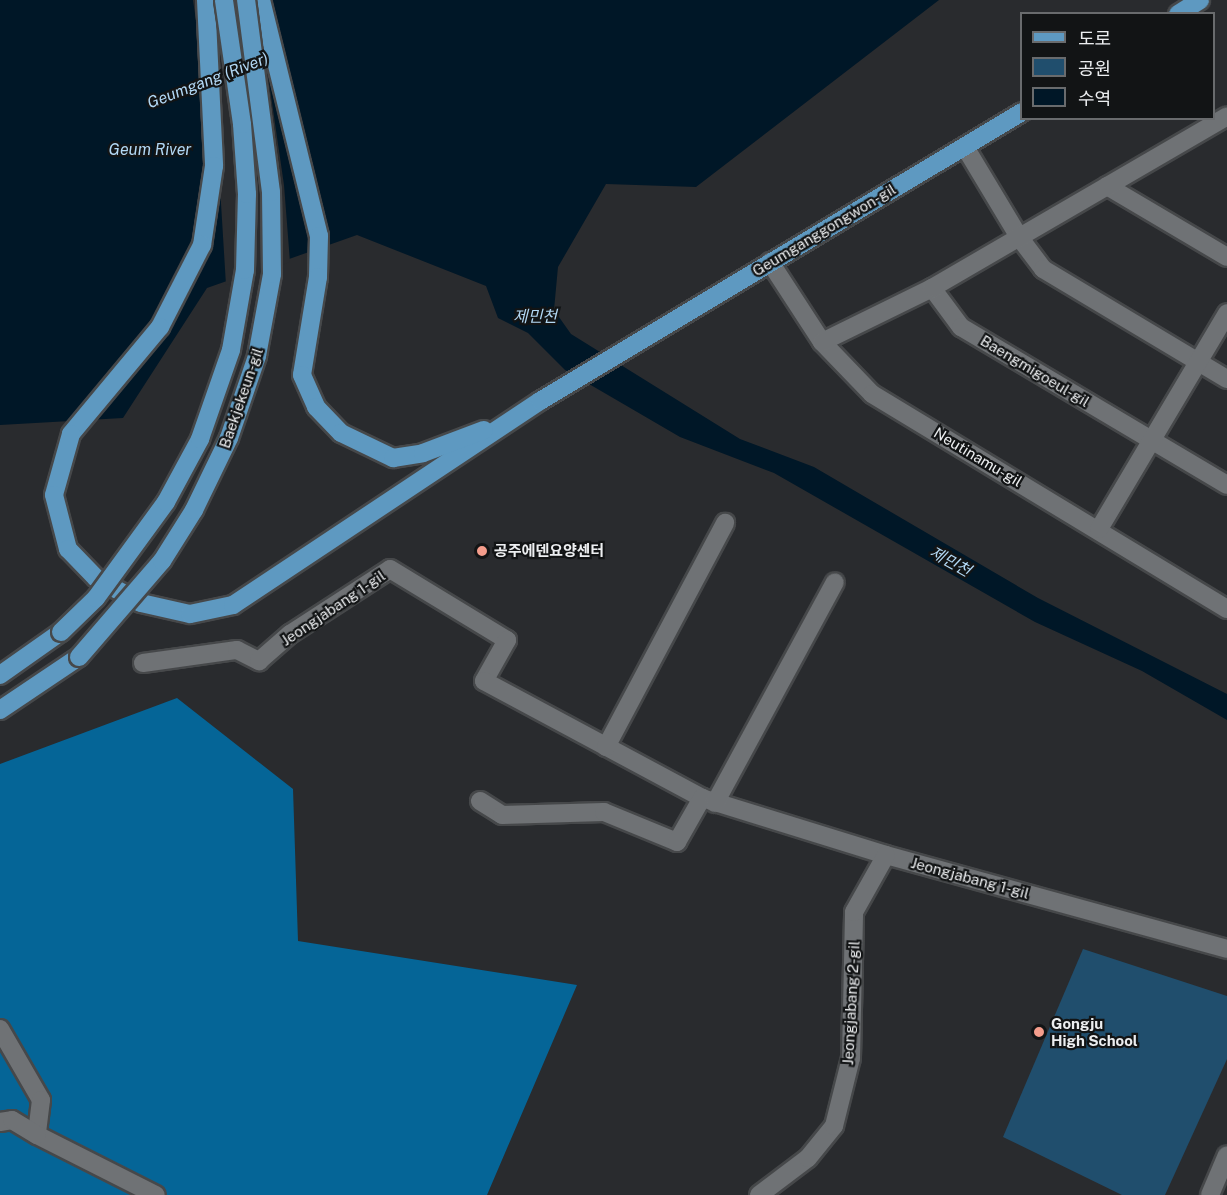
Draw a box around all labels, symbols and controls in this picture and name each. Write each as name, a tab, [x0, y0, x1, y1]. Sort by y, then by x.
legend	[1020, 12, 1215, 120]
text: 도로	[1078, 28, 1111, 49]
water label: Geumgang (River)	[145, 49, 271, 113]
text: 공원	[1078, 58, 1111, 79]
text: 수역	[1078, 88, 1111, 109]
water label: Geum River	[109, 140, 191, 160]
street label: Geumganggongwon-gil	[749, 180, 899, 280]
water label: 제민천	[513, 307, 557, 327]
street label: Baengmigoeul-gil	[977, 331, 1093, 411]
street label: Baekjekeun-gil	[215, 345, 267, 451]
street label: Neutinamu-gil	[931, 424, 1025, 490]
place label: 공주에덴요양센터	[494, 542, 604, 560]
water label: 제민천	[926, 543, 974, 581]
marker: 공주에덴요양센터	[475, 544, 489, 558]
street label: Jeongjabang 1-gil	[278, 567, 388, 649]
street label: Jeongjabang 1-gil	[909, 854, 1031, 902]
street label: Jeongjabang 2-gil	[839, 940, 863, 1066]
place label: Gongju High School	[1051, 1014, 1138, 1049]
marker: Gongju High School	[1032, 1025, 1046, 1039]

